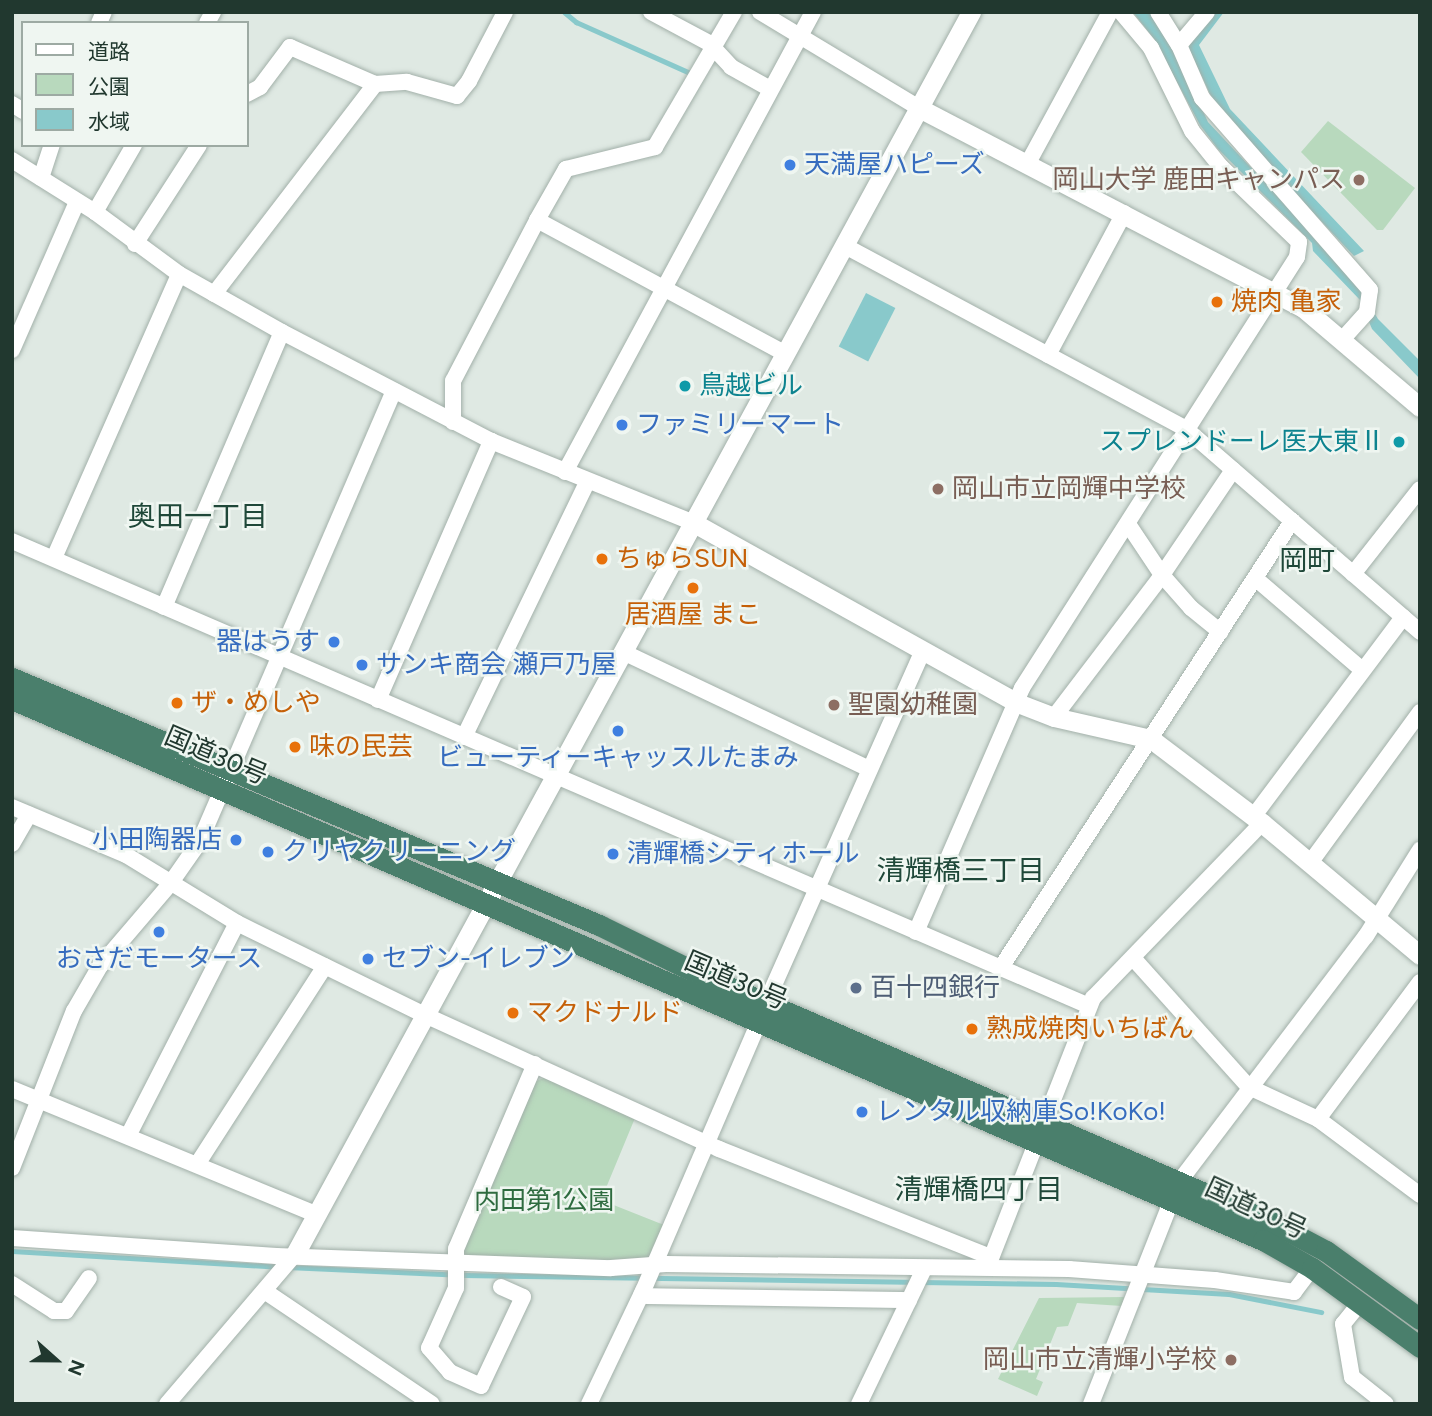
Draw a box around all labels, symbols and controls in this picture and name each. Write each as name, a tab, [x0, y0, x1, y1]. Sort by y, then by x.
legend	[21, 21, 248, 147]
text: 道路	[88, 39, 130, 64]
text: 公園	[88, 74, 130, 99]
text: 水域	[88, 109, 130, 134]
place label: 天満屋ハピーズ	[804, 149, 986, 181]
marker: 天満屋ハピーズ	[782, 157, 798, 173]
place label: 岡山大学 鹿田キャンパス	[1053, 164, 1345, 196]
marker: 岡山大学 鹿田キャンパス	[1351, 172, 1367, 188]
place label: 焼肉 亀家	[1231, 286, 1341, 318]
marker: 焼肉 亀家	[1209, 294, 1225, 310]
place label: 鳥越ビル	[699, 370, 803, 402]
marker: 鳥越ビル	[677, 378, 693, 394]
place label: ファミリーマート	[636, 409, 844, 441]
marker: ファミリーマート	[614, 417, 630, 433]
place label: スプレンドーレ医大東Ⅱ	[1099, 426, 1385, 458]
marker: スプレンドーレ医大東Ⅱ	[1391, 434, 1407, 450]
place label: 岡山市立岡輝中学校	[952, 473, 1186, 505]
marker: 岡山市立岡輝中学校	[930, 481, 946, 497]
district label: 奥田一丁目	[128, 499, 268, 533]
place label: ちゅらSUN	[616, 543, 748, 575]
district label: 岡町	[1279, 543, 1335, 577]
marker: ちゅらSUN	[594, 551, 610, 567]
marker: 居酒屋 まこ	[685, 580, 701, 596]
place label: 居酒屋 まこ	[625, 599, 761, 631]
place label: 器はうす	[216, 626, 320, 658]
marker: 器はうす	[326, 634, 342, 650]
place label: サンキ商会 瀬戸乃屋	[376, 649, 616, 681]
marker: サンキ商会 瀬戸乃屋	[354, 657, 370, 673]
place label: ザ・めしや	[191, 687, 321, 719]
place label: 聖園幼稚園	[848, 689, 978, 721]
marker: ザ・めしや	[169, 695, 185, 711]
marker: 聖園幼稚園	[826, 697, 842, 713]
street label: 国道30号	[160, 720, 272, 792]
marker: ビューティーキャッスルたまみ	[610, 723, 626, 739]
place label: 味の民芸	[309, 731, 413, 763]
marker: 味の民芸	[287, 739, 303, 755]
place label: ビューティーキャッスルたまみ	[436, 742, 800, 774]
place label: 小田陶器店	[92, 824, 222, 856]
marker: 小田陶器店	[228, 832, 244, 848]
place label: クリヤクリーニング	[282, 836, 516, 868]
place label: 清輝橋シティホール	[627, 838, 861, 870]
marker: クリヤクリーニング	[260, 844, 276, 860]
marker: 清輝橋シティホール	[605, 846, 621, 862]
district label: 清輝橋三丁目	[877, 853, 1045, 887]
marker: おさだモータース	[151, 924, 167, 940]
place label: おさだモータース	[55, 943, 263, 975]
place label: セブン-イレブン	[382, 943, 575, 975]
street label: 国道30号	[680, 945, 792, 1017]
marker: セブン-イレブン	[360, 951, 376, 967]
place label: 百十四銀行	[870, 972, 1000, 1004]
marker: 百十四銀行	[848, 980, 864, 996]
place label: マクドナルド	[527, 997, 683, 1029]
marker: マクドナルド	[505, 1005, 521, 1021]
place label: 熟成焼肉いちばん	[986, 1013, 1194, 1045]
marker: 熟成焼肉いちばん	[964, 1021, 980, 1037]
place label: レンタル収納庫So!KoKo!	[876, 1096, 1166, 1128]
marker: レンタル収納庫So!KoKo!	[854, 1104, 870, 1120]
district label: 清輝橋四丁目	[895, 1172, 1063, 1206]
street label: 国道30号	[1200, 1172, 1312, 1246]
park label: 内田第1公園	[474, 1185, 614, 1217]
north arrow	[21, 1325, 91, 1395]
place label: 岡山市立清輝小学校	[983, 1344, 1217, 1376]
marker: 岡山市立清輝小学校	[1223, 1352, 1239, 1368]
text: N	[63, 1357, 89, 1379]

